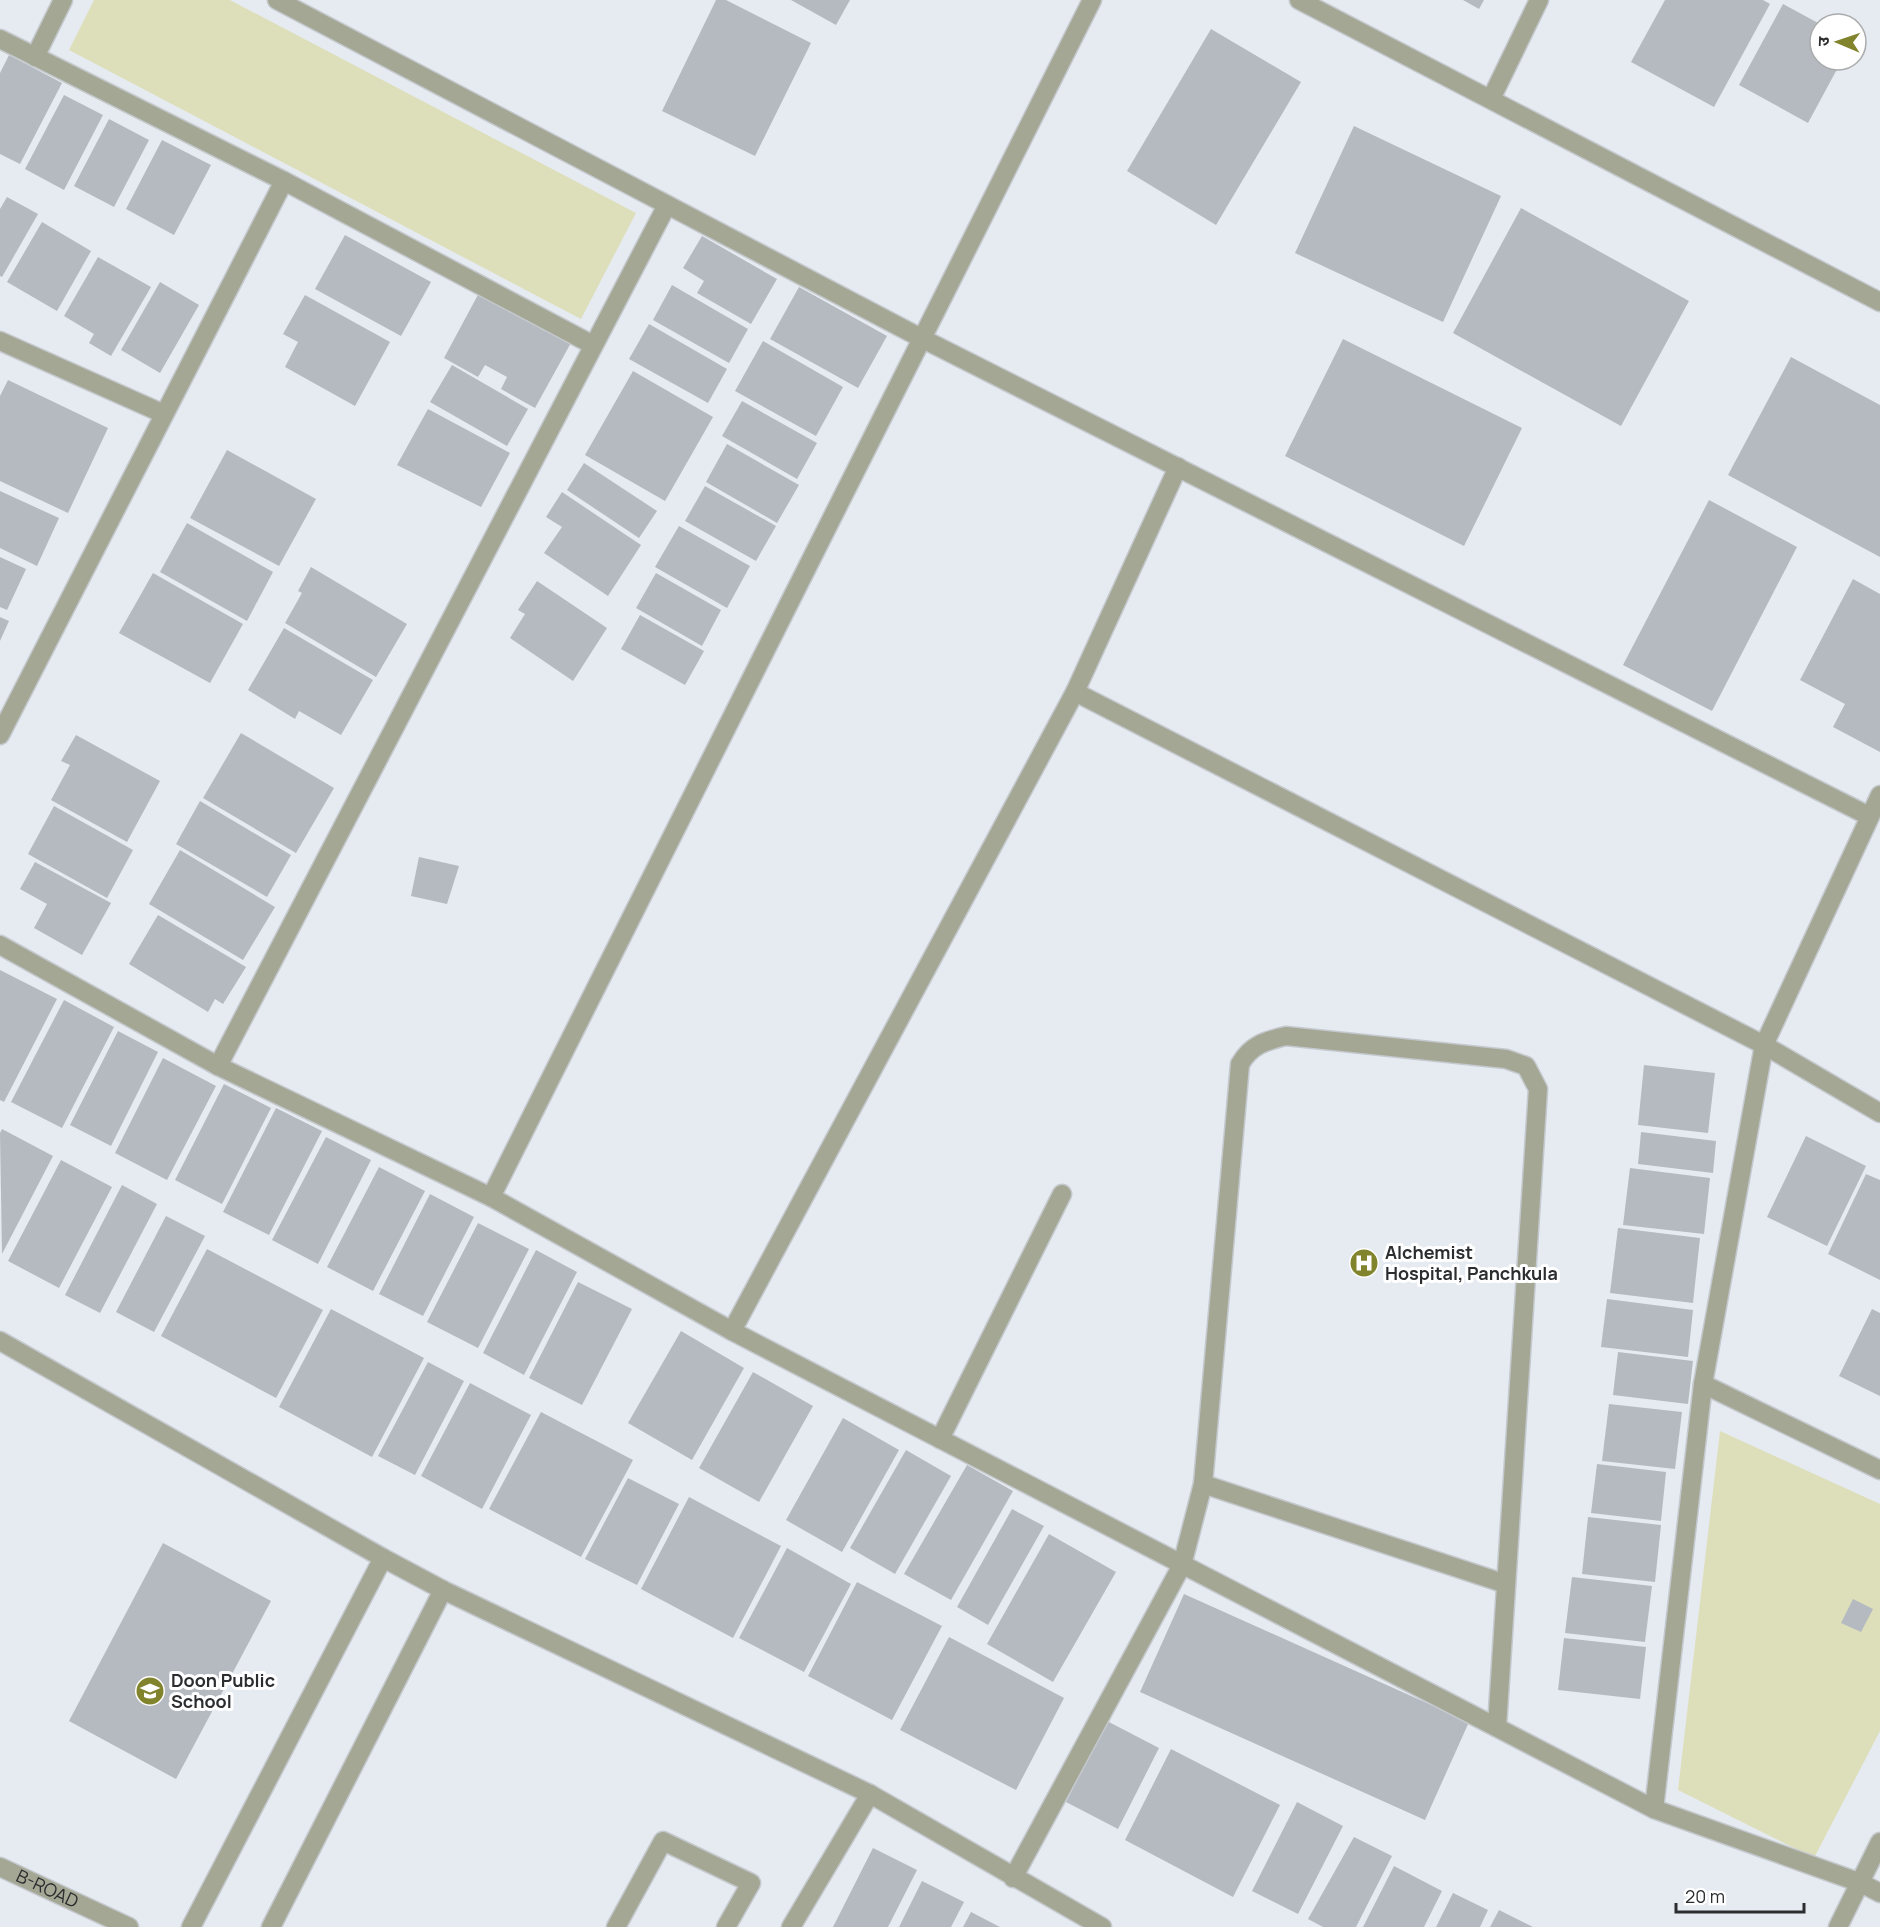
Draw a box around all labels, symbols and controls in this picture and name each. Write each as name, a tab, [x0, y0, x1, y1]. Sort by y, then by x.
north arrow	[1808, 12, 1868, 72]
text: उ	[1812, 36, 1834, 47]
place label: Alchemist Hospital, Panchkula	[1385, 1240, 1558, 1285]
hospital icon: Alchemist Hospital, Panchkula	[1348, 1247, 1380, 1279]
place label: Doon Public School	[171, 1668, 275, 1713]
school or university icon: Doon Public School	[134, 1675, 166, 1707]
street label: B-ROAD	[13, 1863, 83, 1913]
scale bar	[1676, 1876, 1804, 1914]
text: 20 m	[1685, 1884, 1725, 1908]

